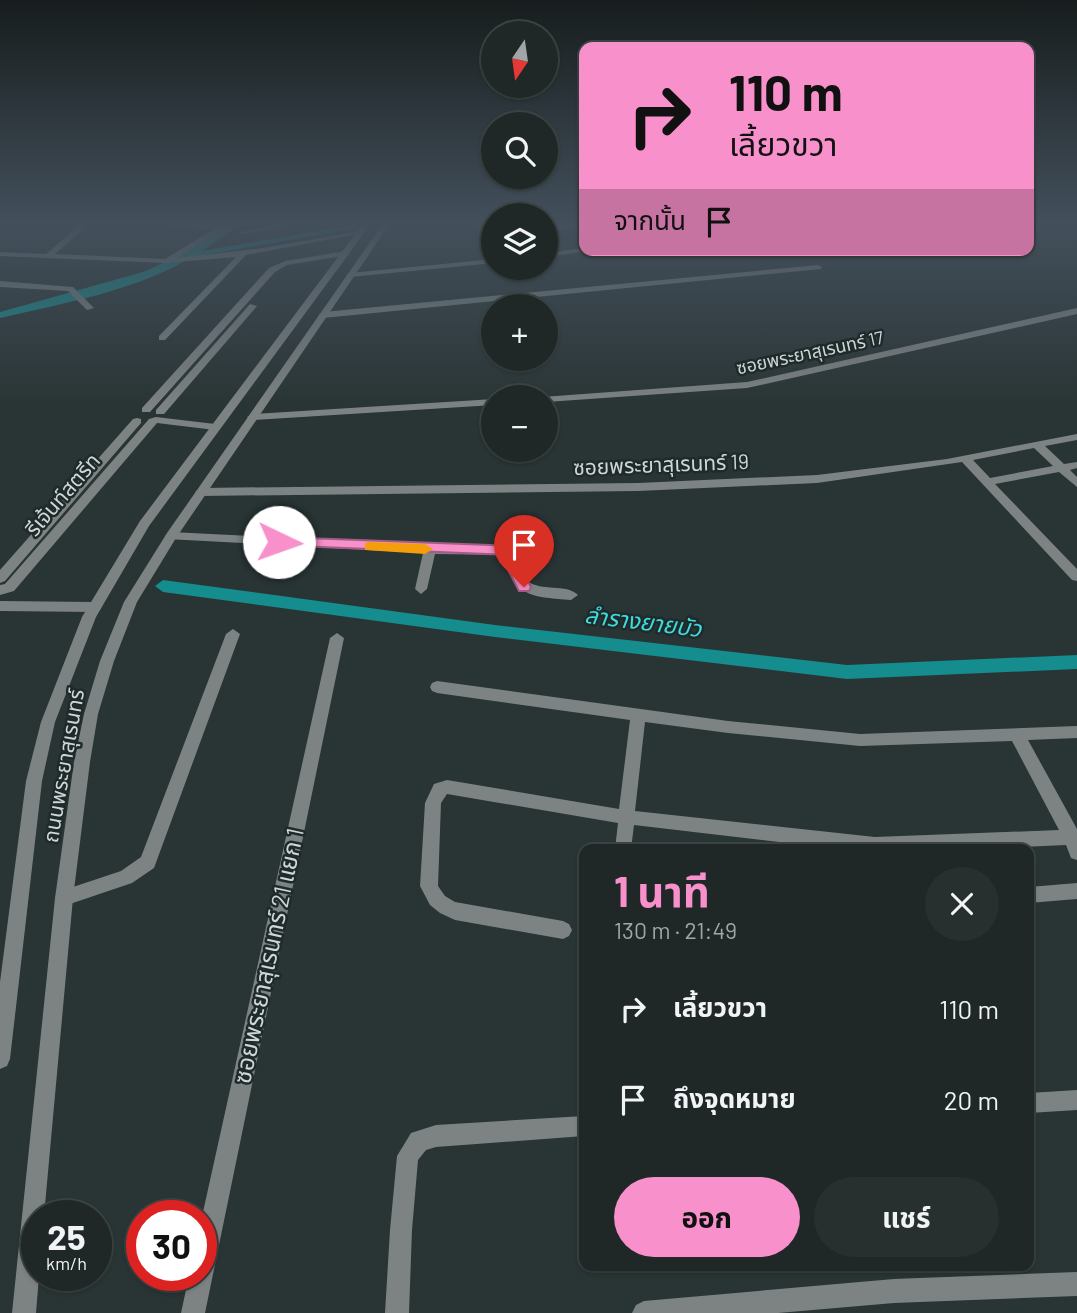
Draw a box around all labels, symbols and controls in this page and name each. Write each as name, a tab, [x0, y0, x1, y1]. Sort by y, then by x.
north arrow	[481, 21, 558, 98]
map controls	[481, 21, 558, 462]
text: 110 m	[729, 62, 843, 121]
icon: right	[614, 70, 705, 161]
button: search	[481, 112, 558, 189]
text: เลี้ยวขวา	[729, 124, 837, 162]
button: layers	[481, 203, 558, 280]
icon: arrive	[700, 203, 738, 241]
text: จากนั้น	[614, 204, 686, 235]
button: +	[481, 294, 558, 371]
street label: ซอยพระยาสุเรนทร์ 17	[734, 326, 886, 379]
button: −	[481, 385, 558, 462]
street label: รีเจ้นท์สตรีท	[19, 448, 104, 540]
street label: ซอยพระยาสุเรนทร์ 19	[573, 448, 749, 481]
position arrow	[242, 505, 316, 579]
pin	[494, 515, 554, 587]
icon: arrive	[505, 526, 543, 564]
water label: ลำรางยายบัว	[583, 600, 704, 642]
street label: ถนนพระยาสุเรนทร์	[37, 686, 90, 845]
street label: ซอยพระยาสุเรนทร์ 21 แยก 1	[226, 825, 311, 1087]
text: 1 นาที	[614, 865, 710, 915]
button: close	[925, 867, 999, 941]
text: 130 m · 21:49	[614, 916, 737, 944]
icon: right	[614, 990, 652, 1028]
text: เลี้ยวขวา	[673, 991, 767, 1022]
text: 110 m	[939, 993, 999, 1024]
icon: arrive	[614, 1081, 652, 1119]
text: ถึงจุดหมาย	[673, 1082, 796, 1113]
text: 20 m	[944, 1084, 999, 1115]
button: ออก	[614, 1177, 800, 1257]
button: แชร์	[814, 1177, 999, 1257]
speed limit sign: 30	[126, 1200, 217, 1291]
text: 25	[47, 1215, 86, 1257]
text: km/h	[46, 1252, 87, 1274]

